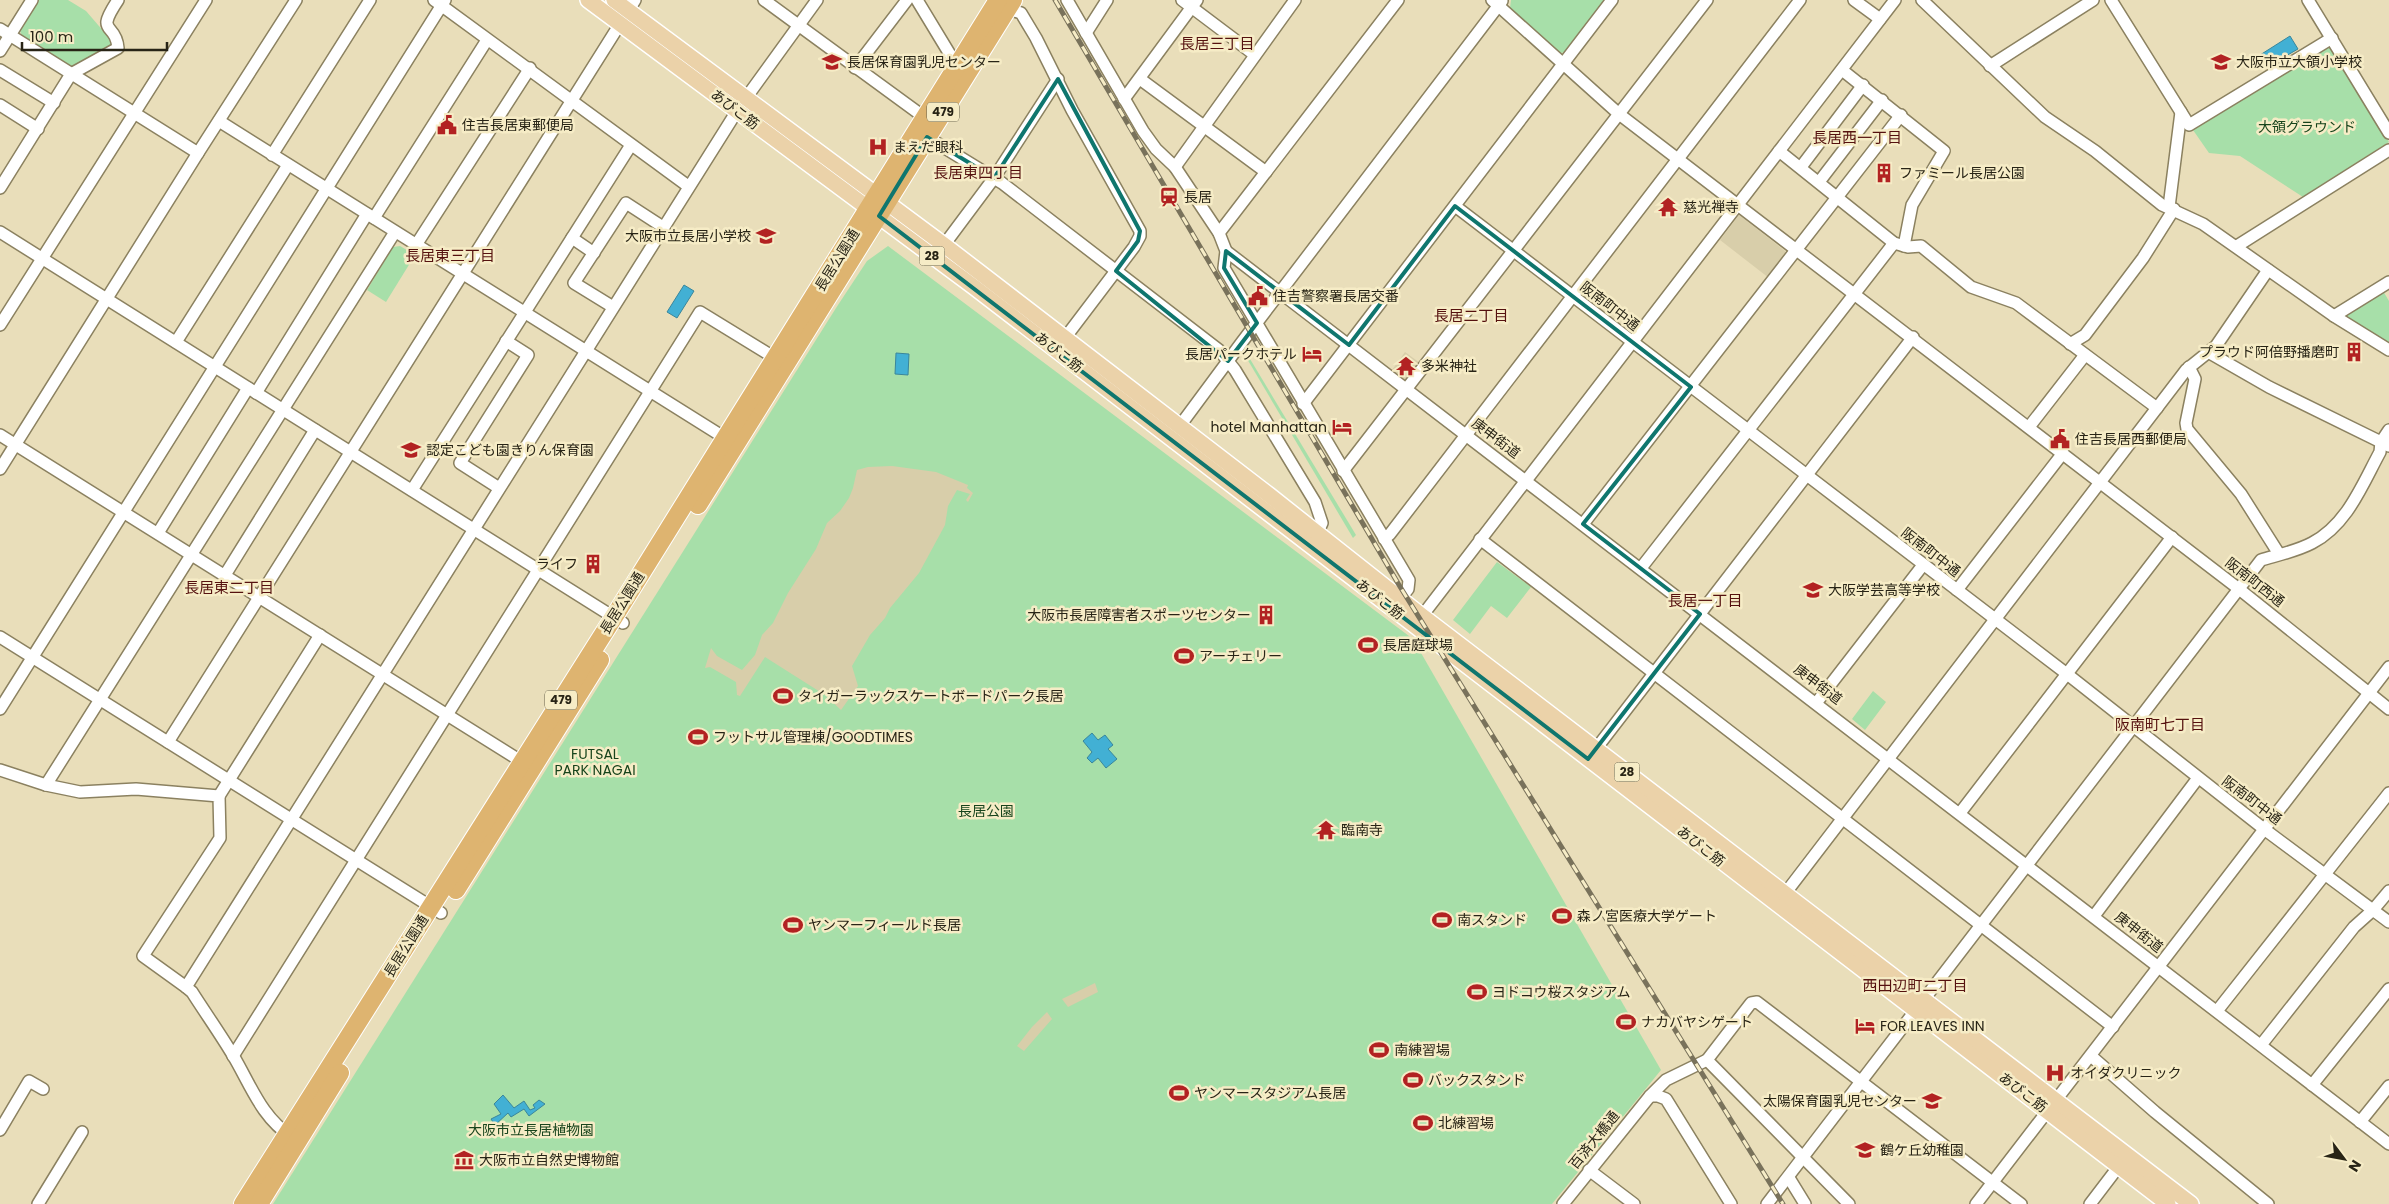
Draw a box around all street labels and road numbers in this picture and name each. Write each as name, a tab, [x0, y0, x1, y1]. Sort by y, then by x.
street label: あびこ筋	[707, 84, 763, 134]
road number: 479	[927, 102, 959, 121]
street label: 長居公園通	[810, 225, 864, 295]
road number: 28	[920, 247, 944, 266]
street label: 阪南町中通	[1576, 277, 1644, 335]
street label: あびこ筋	[1031, 327, 1087, 377]
street label: 庚申街道	[1468, 413, 1524, 463]
street label: 阪南町中通	[1897, 523, 1965, 581]
street label: 阪南町西通	[2221, 553, 2289, 611]
street label: 長居公園通	[595, 568, 649, 638]
street label: あびこ筋	[1352, 574, 1408, 624]
street label: 庚申街道	[1790, 659, 1846, 709]
road number: 479	[545, 690, 577, 710]
road number: 28	[1614, 762, 1640, 782]
street label: 阪南町中通	[2218, 771, 2286, 829]
street label: あびこ筋	[1673, 821, 1729, 871]
street label: 庚申街道	[2111, 907, 2167, 957]
street label: 長居公園通	[379, 911, 433, 981]
street label: あびこ筋	[1995, 1067, 2051, 1117]
street label: 百済大橋通	[1564, 1107, 1624, 1173]

